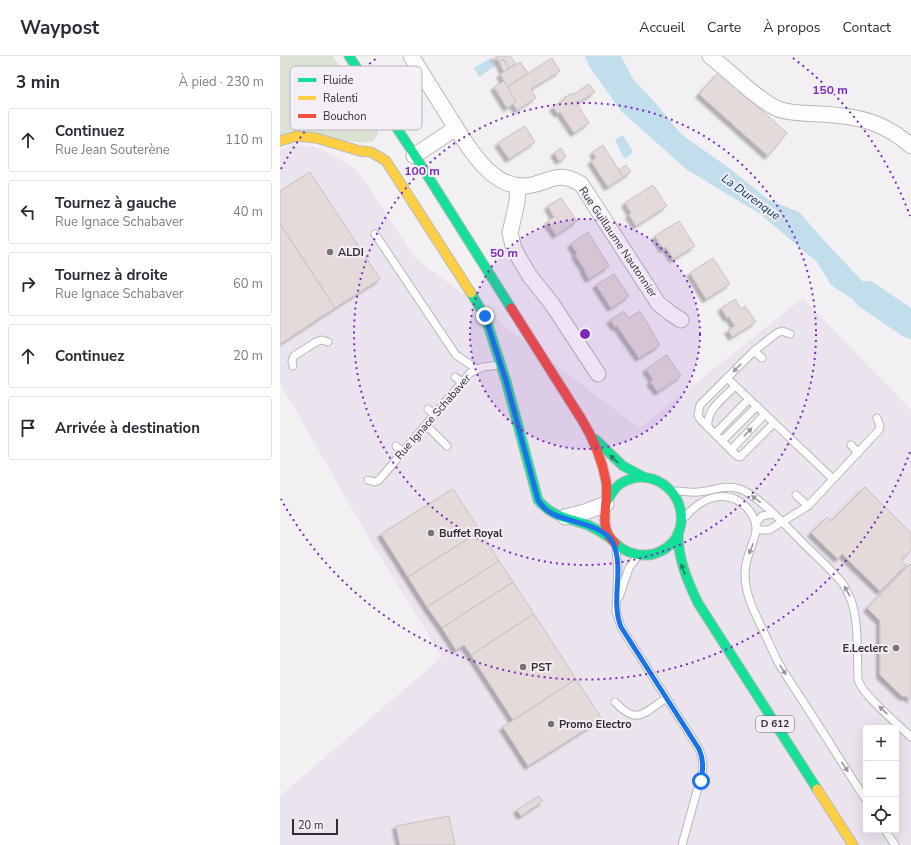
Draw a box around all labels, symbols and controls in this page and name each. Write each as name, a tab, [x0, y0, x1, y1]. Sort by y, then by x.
text: Waypost	[20, 15, 99, 41]
text: Accueil	[639, 18, 685, 37]
text: Carte	[707, 18, 741, 37]
text: À propos	[763, 18, 821, 37]
text: Contact	[843, 18, 891, 37]
legend	[290, 66, 422, 130]
text: 3 min	[16, 71, 60, 94]
text: À pied · 230 m	[179, 73, 264, 91]
text: Fluide	[323, 73, 353, 88]
text: 150 m	[812, 82, 848, 98]
text: Ralenti	[323, 91, 358, 106]
text: Bouchon	[323, 109, 366, 124]
text: Continuez	[55, 121, 124, 141]
icon: ahead	[17, 129, 39, 151]
text: 110 m	[225, 131, 263, 149]
text: Rue Jean Souterène	[55, 141, 170, 159]
text: 100 m	[404, 163, 440, 179]
water label: La Durenque	[718, 170, 784, 224]
street label: Rue Guillaume Nautonnier	[575, 184, 661, 300]
text: Tournez à gauche	[55, 193, 177, 213]
icon: left	[17, 201, 39, 223]
text: 40 m	[233, 203, 263, 221]
text: Rue Ignace Schabaver	[55, 213, 183, 231]
place label: ALDI	[338, 245, 364, 260]
text: 50 m	[490, 245, 518, 261]
marker: ALDI	[325, 247, 335, 257]
text: Tournez à droite	[55, 265, 168, 285]
icon: right	[17, 273, 39, 295]
text: 60 m	[233, 275, 263, 293]
text: Rue Ignace Schabaver	[55, 285, 183, 303]
route end	[476, 307, 494, 325]
centre of rings	[578, 327, 592, 341]
icon: ahead	[17, 345, 39, 367]
text: Continuez	[55, 346, 124, 366]
text: 20 m	[233, 347, 263, 365]
one-way arrow	[732, 363, 742, 373]
street label: Rue Ignace Schabaver	[392, 371, 474, 463]
icon: arrive	[17, 417, 39, 439]
text: Arrivée à destination	[55, 418, 200, 438]
one-way arrow	[743, 427, 753, 437]
one-way arrow	[610, 455, 619, 464]
one-way arrow	[750, 495, 761, 504]
place label: Buffet Royal	[439, 526, 503, 541]
marker: Buffet Royal	[426, 528, 436, 538]
one-way arrow	[747, 544, 753, 556]
one-way arrow	[679, 563, 685, 575]
one-way arrow	[844, 586, 850, 597]
place label: E.Leclerc	[842, 641, 889, 656]
marker: E.Leclerc	[891, 643, 901, 653]
place label: PST	[531, 660, 552, 675]
marker: PST	[518, 662, 528, 672]
one-way arrow	[780, 664, 787, 676]
one-way arrow	[878, 705, 888, 715]
road number: D 612	[756, 716, 794, 732]
place label: Promo Electro	[559, 717, 632, 732]
marker: Promo Electro	[546, 719, 556, 729]
map controls	[863, 725, 899, 833]
button: +	[863, 725, 899, 761]
button: −	[863, 761, 899, 797]
one-way arrow	[841, 762, 849, 772]
route start	[692, 772, 710, 790]
button: locate	[863, 797, 899, 833]
scale bar	[292, 817, 338, 836]
text: 20 m	[298, 818, 323, 833]

